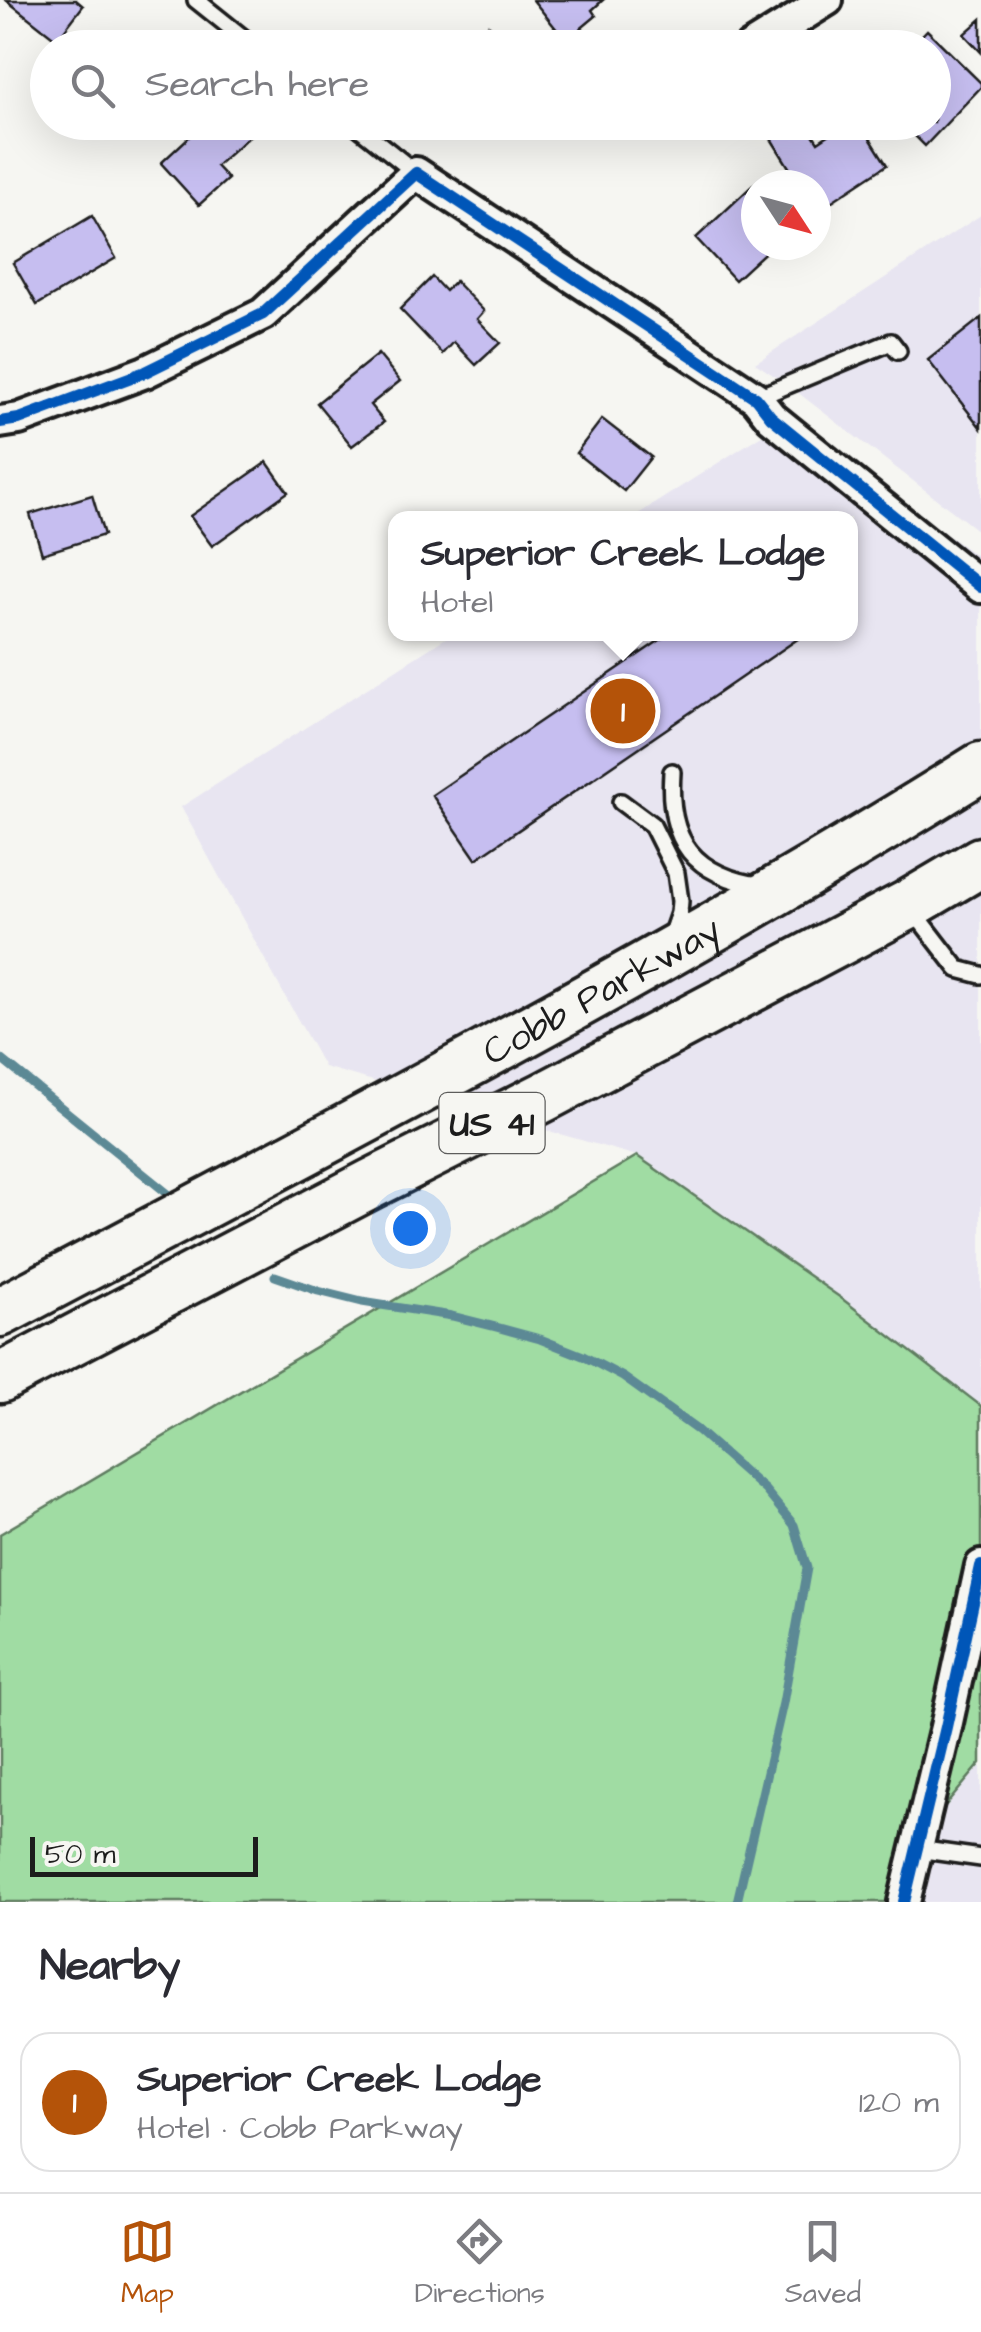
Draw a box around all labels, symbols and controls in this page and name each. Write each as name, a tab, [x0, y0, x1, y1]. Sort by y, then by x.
search box	[30, 30, 951, 140]
icon: search	[65, 58, 120, 113]
text: Search here	[145, 59, 369, 111]
north arrow	[741, 170, 831, 260]
popup	[388, 511, 858, 641]
text: Superior Creek Lodge	[421, 528, 825, 580]
text: Hotel	[421, 580, 493, 625]
pin: 1	[590, 674, 656, 748]
street label: Cobb Parkway	[474, 904, 731, 1079]
road number: US 41	[440, 1093, 544, 1153]
your location	[385, 1203, 436, 1254]
scale bar	[30, 1832, 258, 1876]
text: 50 m	[45, 1835, 116, 1874]
text: Nearby	[40, 1938, 180, 1996]
text: Superior Creek Lodge	[137, 2054, 542, 2106]
text: 1	[72, 2080, 77, 2125]
text: 120 m	[859, 2080, 939, 2125]
text: Hotel · Cobb Parkway	[137, 2106, 463, 2151]
tab: Map	[120, 2214, 175, 2313]
tab: Directions	[415, 2214, 545, 2313]
tab: Saved	[785, 2214, 861, 2313]

